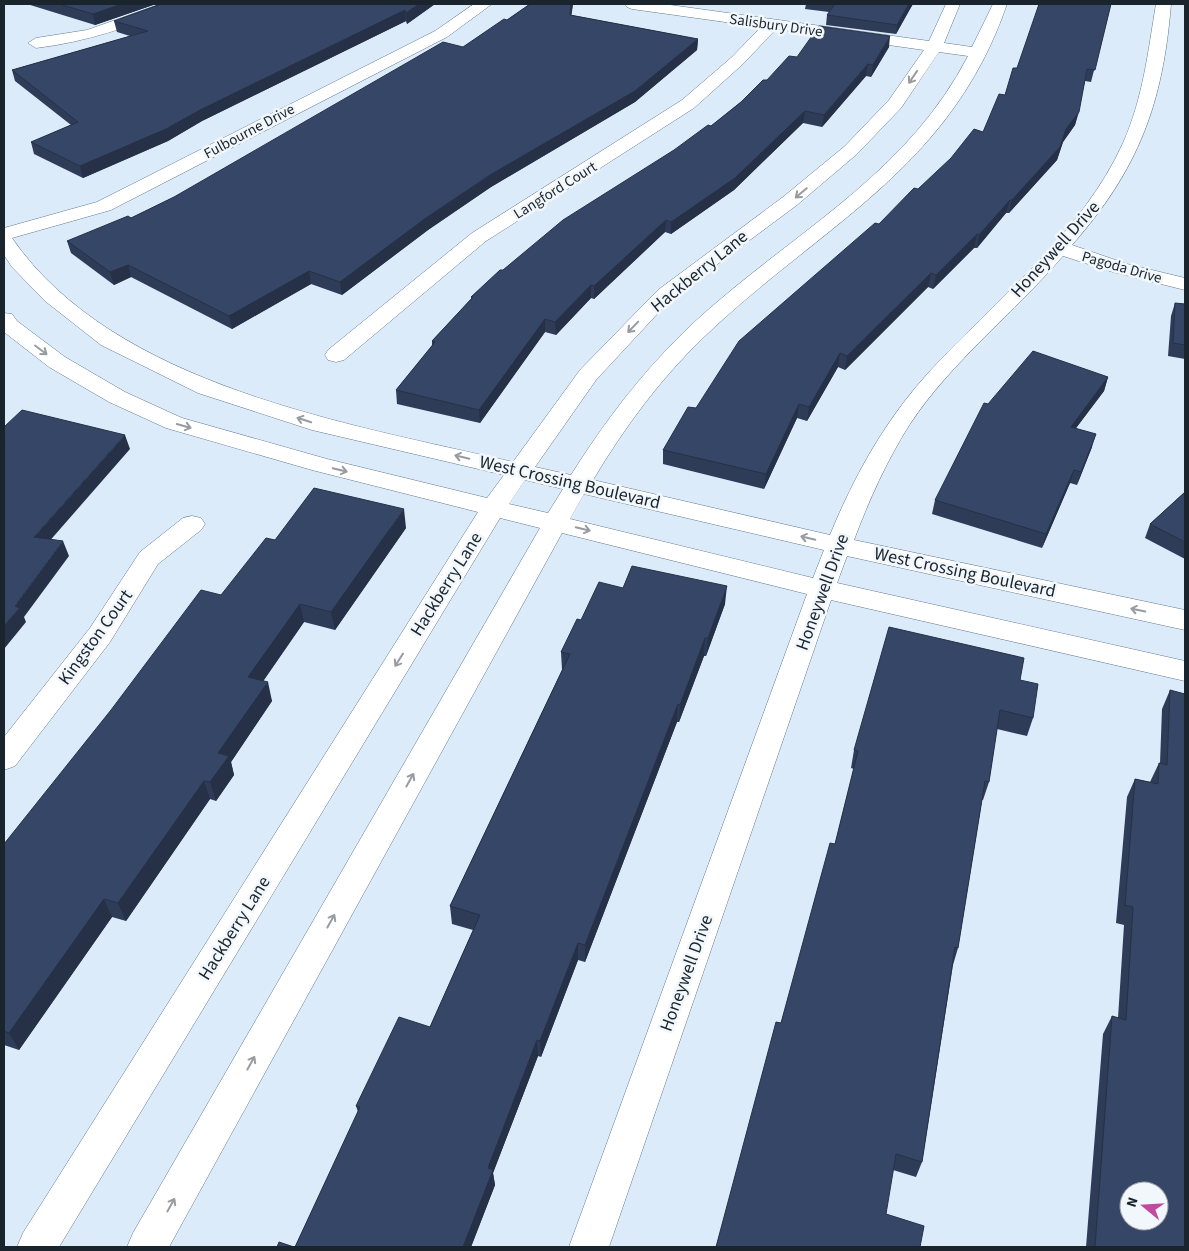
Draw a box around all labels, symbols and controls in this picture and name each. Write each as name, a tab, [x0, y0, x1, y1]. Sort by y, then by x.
street label: Salisbury Drive	[728, 9, 824, 42]
one-way arrow	[908, 70, 918, 84]
street label: Fulbourne Drive	[200, 99, 298, 164]
street label: Langford Court	[510, 156, 601, 224]
one-way arrow	[794, 187, 807, 199]
street label: Honeywell Drive	[1005, 195, 1106, 303]
street label: Hackberry Lane	[645, 224, 753, 318]
street label: Pagoda Drive	[1079, 246, 1164, 289]
one-way arrow	[627, 321, 639, 334]
one-way arrow	[34, 345, 48, 355]
one-way arrow	[297, 415, 312, 424]
one-way arrow	[176, 421, 192, 431]
street label: West Crossing Boulevard	[477, 450, 663, 515]
one-way arrow	[455, 452, 471, 461]
one-way arrow	[332, 466, 348, 475]
one-way arrow	[575, 525, 591, 535]
street label: Hackberry Lane	[404, 527, 488, 641]
street label: Honeywell Drive	[790, 530, 855, 654]
one-way arrow	[800, 533, 816, 542]
street label: West Crossing Boulevard	[872, 541, 1058, 604]
street label: Kingston Court	[52, 585, 138, 690]
one-way arrow	[1130, 604, 1146, 614]
one-way arrow	[394, 652, 404, 666]
one-way arrow	[405, 772, 415, 787]
street label: Hackberry Lane	[192, 871, 276, 985]
street label: Honeywell Drive	[654, 911, 719, 1035]
one-way arrow	[326, 915, 336, 929]
one-way arrow	[247, 1056, 256, 1071]
north arrow	[1119, 1181, 1169, 1231]
text: N	[1122, 1195, 1144, 1210]
one-way arrow	[167, 1198, 177, 1212]

